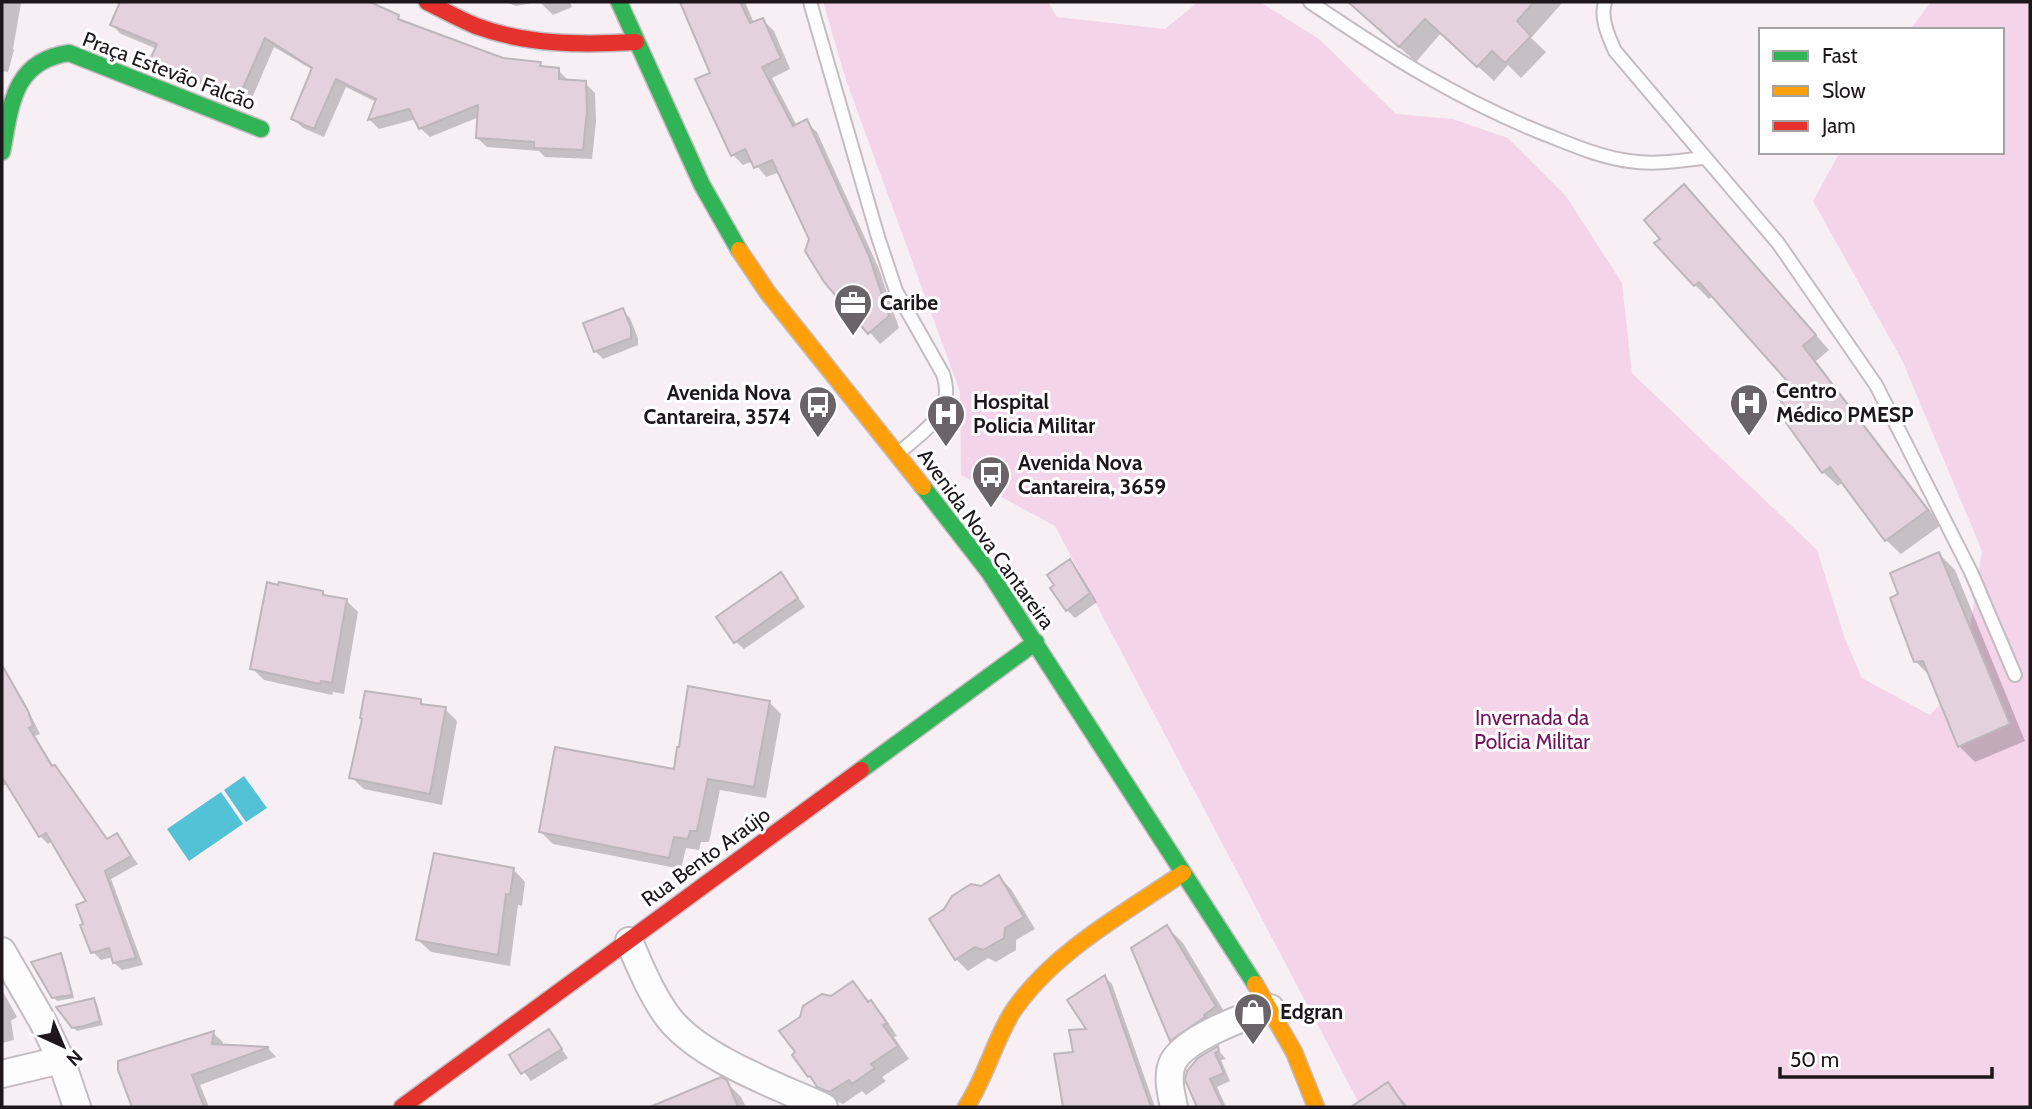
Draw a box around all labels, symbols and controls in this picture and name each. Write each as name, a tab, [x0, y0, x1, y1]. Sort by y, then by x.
street label: Praça Estevão Falcão	[79, 26, 259, 115]
legend	[1759, 28, 2004, 154]
text: Fast	[1822, 43, 1858, 68]
text: Slow	[1822, 78, 1866, 103]
text: Jam	[1821, 113, 1856, 138]
office icon: Caribe	[832, 282, 874, 337]
place label: Caribe	[880, 290, 938, 315]
place label: Centro Médico PMESP	[1776, 378, 1914, 427]
place label: Avenida Nova Cantareira, 3574	[643, 380, 792, 429]
hospital icon: Centro Médico PMESP	[1728, 382, 1770, 437]
bus stop icon: Avenida Nova Cantareira, 3574	[797, 384, 839, 439]
place label: Hospital Policia Militar	[973, 389, 1095, 438]
hospital icon: Hospital Policia Militar	[925, 393, 967, 448]
street label: Avenida Nova Cantareira	[913, 444, 1060, 634]
place label: Avenida Nova Cantareira, 3659	[1018, 450, 1166, 499]
bus stop icon: Avenida Nova Cantareira, 3659	[970, 454, 1012, 509]
park label: Invernada da Polícia Militar	[1474, 705, 1590, 754]
street label: Rua Bento Araújo	[637, 802, 775, 912]
shop icon: Edgran	[1232, 991, 1274, 1046]
place label: Edgran	[1280, 999, 1343, 1024]
north arrow	[28, 1011, 98, 1081]
scale bar	[1780, 1036, 1992, 1080]
text: N	[62, 1045, 87, 1071]
text: 50 m	[1790, 1047, 1839, 1072]

